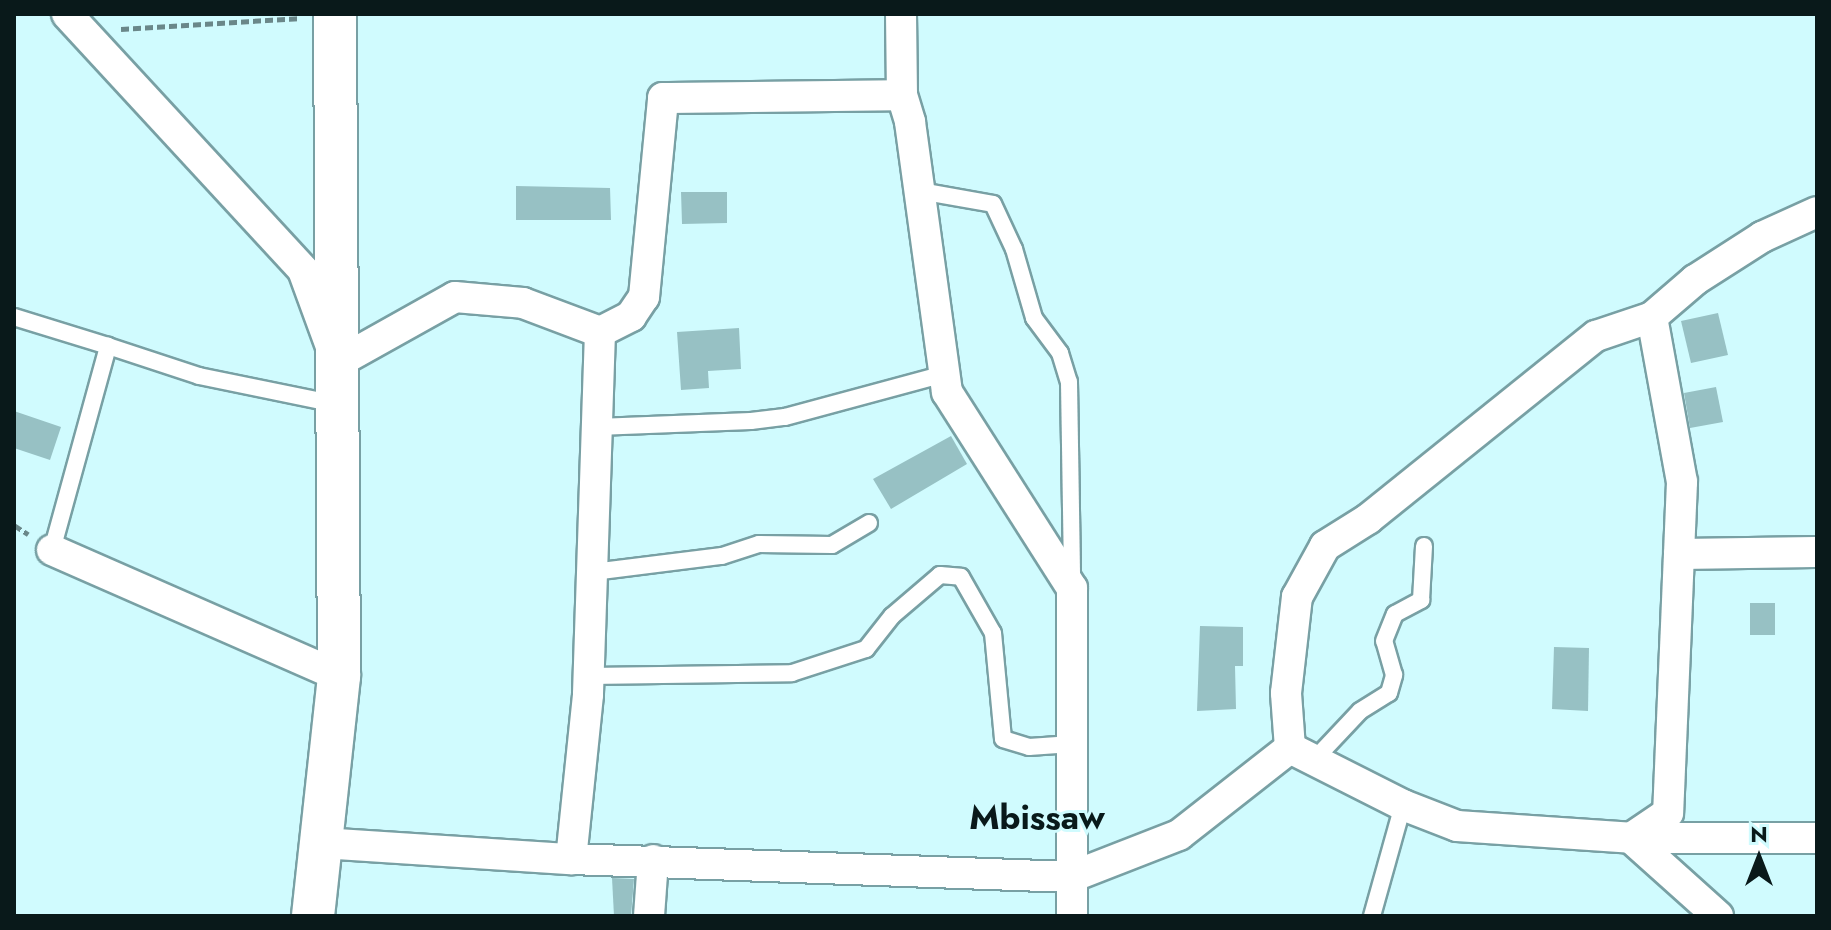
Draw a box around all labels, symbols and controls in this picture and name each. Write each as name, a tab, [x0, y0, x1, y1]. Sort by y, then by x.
district label: Mbissaw	[969, 798, 1105, 838]
north arrow	[1719, 818, 1799, 898]
text: N	[1750, 818, 1768, 850]

